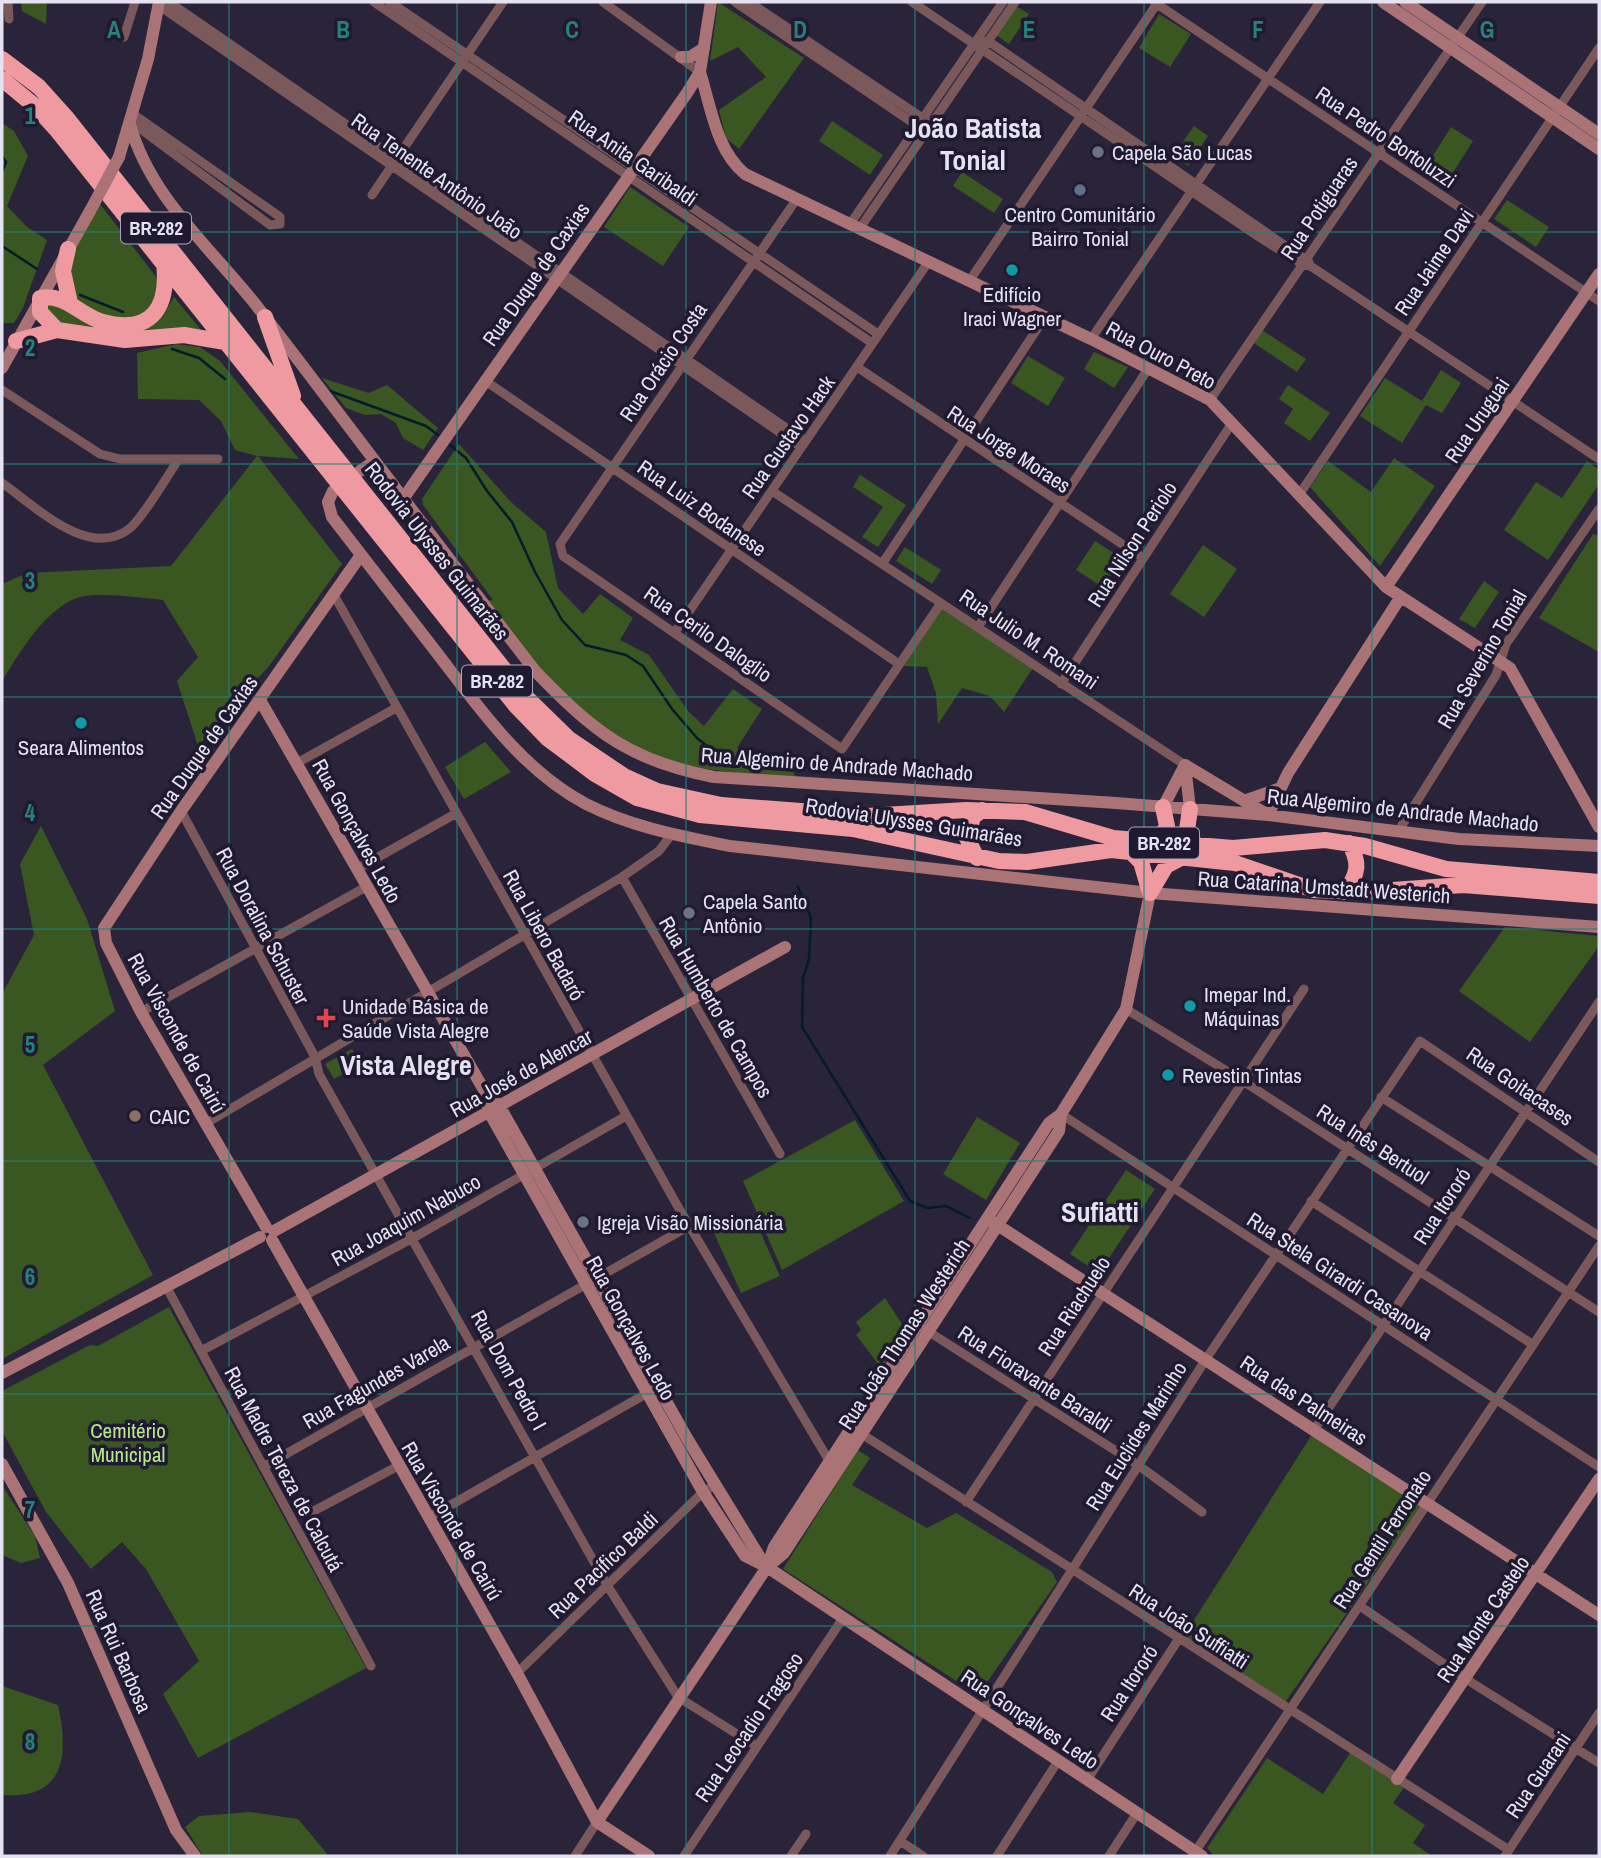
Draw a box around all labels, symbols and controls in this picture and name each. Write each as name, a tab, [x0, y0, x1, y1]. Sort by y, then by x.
text: A	[107, 14, 121, 45]
text: B	[336, 14, 350, 45]
text: C	[565, 14, 579, 45]
text: D	[793, 14, 807, 45]
text: E	[1023, 14, 1035, 45]
text: F	[1252, 14, 1264, 45]
text: G	[1480, 14, 1494, 45]
street label: Rua Pedro Bortoluzzi	[1310, 79, 1462, 195]
text: 1	[25, 100, 36, 131]
street label: Rua Anita Garibaldi	[563, 103, 703, 213]
street label: Rua Tenente Antônio João	[346, 106, 528, 246]
district label: João Batista Tonial	[905, 109, 1041, 179]
place label: Capela São Lucas	[1112, 138, 1253, 167]
marker: Capela São Lucas	[1090, 144, 1106, 160]
street label: Rua Potiguaras	[1274, 150, 1364, 266]
marker: Centro Comunitário Bairro Tonial	[1072, 182, 1088, 198]
street label: Rua Duque de Caxias	[476, 196, 596, 352]
place label: Centro Comunitário Bairro Tonial	[1004, 200, 1156, 253]
street label: Rua Jaime Davi	[1387, 203, 1481, 321]
road number: BR-282	[121, 212, 191, 244]
marker: Edifício Iraci Wagner	[1004, 262, 1020, 278]
place label: Edifício Iraci Wagner	[963, 280, 1061, 333]
street label: Rua Orácio Costa	[612, 296, 714, 427]
street label: Rua Ouro Preto	[1101, 314, 1221, 396]
text: 2	[25, 332, 35, 363]
street label: Rua Gustavo Hack	[735, 369, 842, 505]
street label: Rua Uruguai	[1438, 371, 1516, 469]
street label: Rua Jorge Moraes	[942, 398, 1076, 500]
street label: Rua Luiz Bodanese	[632, 453, 772, 563]
street label: Rodovia Ulysses Guimarães	[358, 456, 516, 646]
street label: Rua Nilson Periolo	[1080, 475, 1184, 613]
text: 3	[25, 565, 35, 596]
street label: Rua Cerilo Daloglio	[638, 579, 778, 689]
street label: Rua Julio M. Romani	[954, 582, 1104, 696]
street label: Rua Severino Tonial	[1431, 584, 1533, 734]
road number: BR-282	[462, 666, 532, 696]
street label: Rua Duque de Caxias	[144, 669, 264, 825]
marker: Seara Alimentos	[73, 715, 89, 731]
place label: Seara Alimentos	[18, 733, 144, 762]
street label: Rua Algemiro de Andrade Machado	[700, 740, 974, 788]
street label: Rua Gonçalves Ledo	[305, 754, 409, 908]
street label: Rua Algemiro de Andrade Machado	[1266, 781, 1540, 839]
street label: Rodovia Ulysses Guimarães	[804, 791, 1024, 853]
text: 4	[25, 797, 36, 828]
road number: BR-282	[1129, 828, 1199, 858]
street label: Rua Doralina Schuster	[209, 842, 317, 1010]
street label: Rua Libero Badaró	[496, 864, 592, 1006]
street label: Rua Catarina Umstadt Westerich	[1197, 864, 1451, 910]
place label: Capela Santo Antônio	[702, 887, 807, 940]
marker: Capela Santo Antônio	[681, 905, 697, 921]
street label: Rua Humberto de Campos	[652, 911, 780, 1103]
street label: Rua Visconde de Cairú	[121, 948, 233, 1118]
place label: Imepar Ind. Máquinas	[1204, 980, 1291, 1033]
place label: Unidade Básica de Saúde Vista Alegre	[342, 992, 489, 1045]
marker: Imepar Ind. Máquinas	[1182, 998, 1198, 1014]
marker: Unidade Básica de Saúde Vista Alegre	[316, 1008, 336, 1028]
street label: Rua José de Alencar	[444, 1022, 598, 1124]
text: 5	[25, 1029, 35, 1060]
street label: Rua Goitacases	[1461, 1039, 1579, 1133]
district label: Vista Alegre	[340, 1046, 472, 1084]
place label: Revestin Tintas	[1182, 1061, 1302, 1090]
marker: Revestin Tintas	[1160, 1067, 1176, 1083]
street label: Rua Inês Bertuol	[1311, 1097, 1435, 1191]
place label: CAIC	[149, 1102, 190, 1131]
marker: CAIC	[127, 1108, 143, 1124]
street label: Rua Itororó	[1406, 1162, 1478, 1250]
street label: Rua Joaquim Nabuco	[326, 1167, 486, 1273]
district label: Sufiatti	[1061, 1193, 1139, 1231]
street label: Rua Stela Girardi Casanova	[1241, 1205, 1439, 1347]
place label: Igreja Visão Missionária	[597, 1208, 784, 1237]
marker: Igreja Visão Missionária	[575, 1214, 591, 1230]
street label: Rua João Thomas Westerich	[831, 1233, 977, 1435]
street label: Rua Riachuelo	[1031, 1250, 1117, 1362]
street label: Rua Gonçalves Ledo	[579, 1251, 683, 1405]
text: 6	[25, 1261, 35, 1292]
street label: Rua Dom Pedro I	[464, 1305, 554, 1435]
street label: Rua Fioravante Baraldi	[952, 1318, 1118, 1440]
street label: Rua Fagundes Varela	[297, 1328, 455, 1436]
street label: Rua das Palmeiras	[1235, 1348, 1373, 1452]
street label: Rua Euclides Marinho	[1079, 1356, 1193, 1516]
street label: Rua Madre Tereza de Calcutá	[218, 1361, 351, 1577]
park label: Cemitério Municipal	[90, 1416, 166, 1469]
street label: Rua Visconde de Cairú	[395, 1436, 509, 1606]
street label: Rua Gentil Ferronato	[1326, 1464, 1438, 1614]
text: 7	[25, 1494, 35, 1525]
street label: Rua Pacífico Baldi	[542, 1505, 664, 1625]
street label: Rua Monte Castelo	[1430, 1550, 1536, 1688]
street label: Rua João Suffiatti	[1123, 1576, 1255, 1676]
street label: Rua Rui Barbosa	[79, 1585, 159, 1718]
street label: Rua Itororó	[1093, 1639, 1165, 1727]
street label: Rua Leocadio Fragoso	[688, 1646, 810, 1808]
street label: Rua Gonçalves Ledo	[955, 1662, 1105, 1776]
text: 8	[25, 1726, 35, 1757]
street label: Rua Guarani	[1498, 1726, 1578, 1824]

